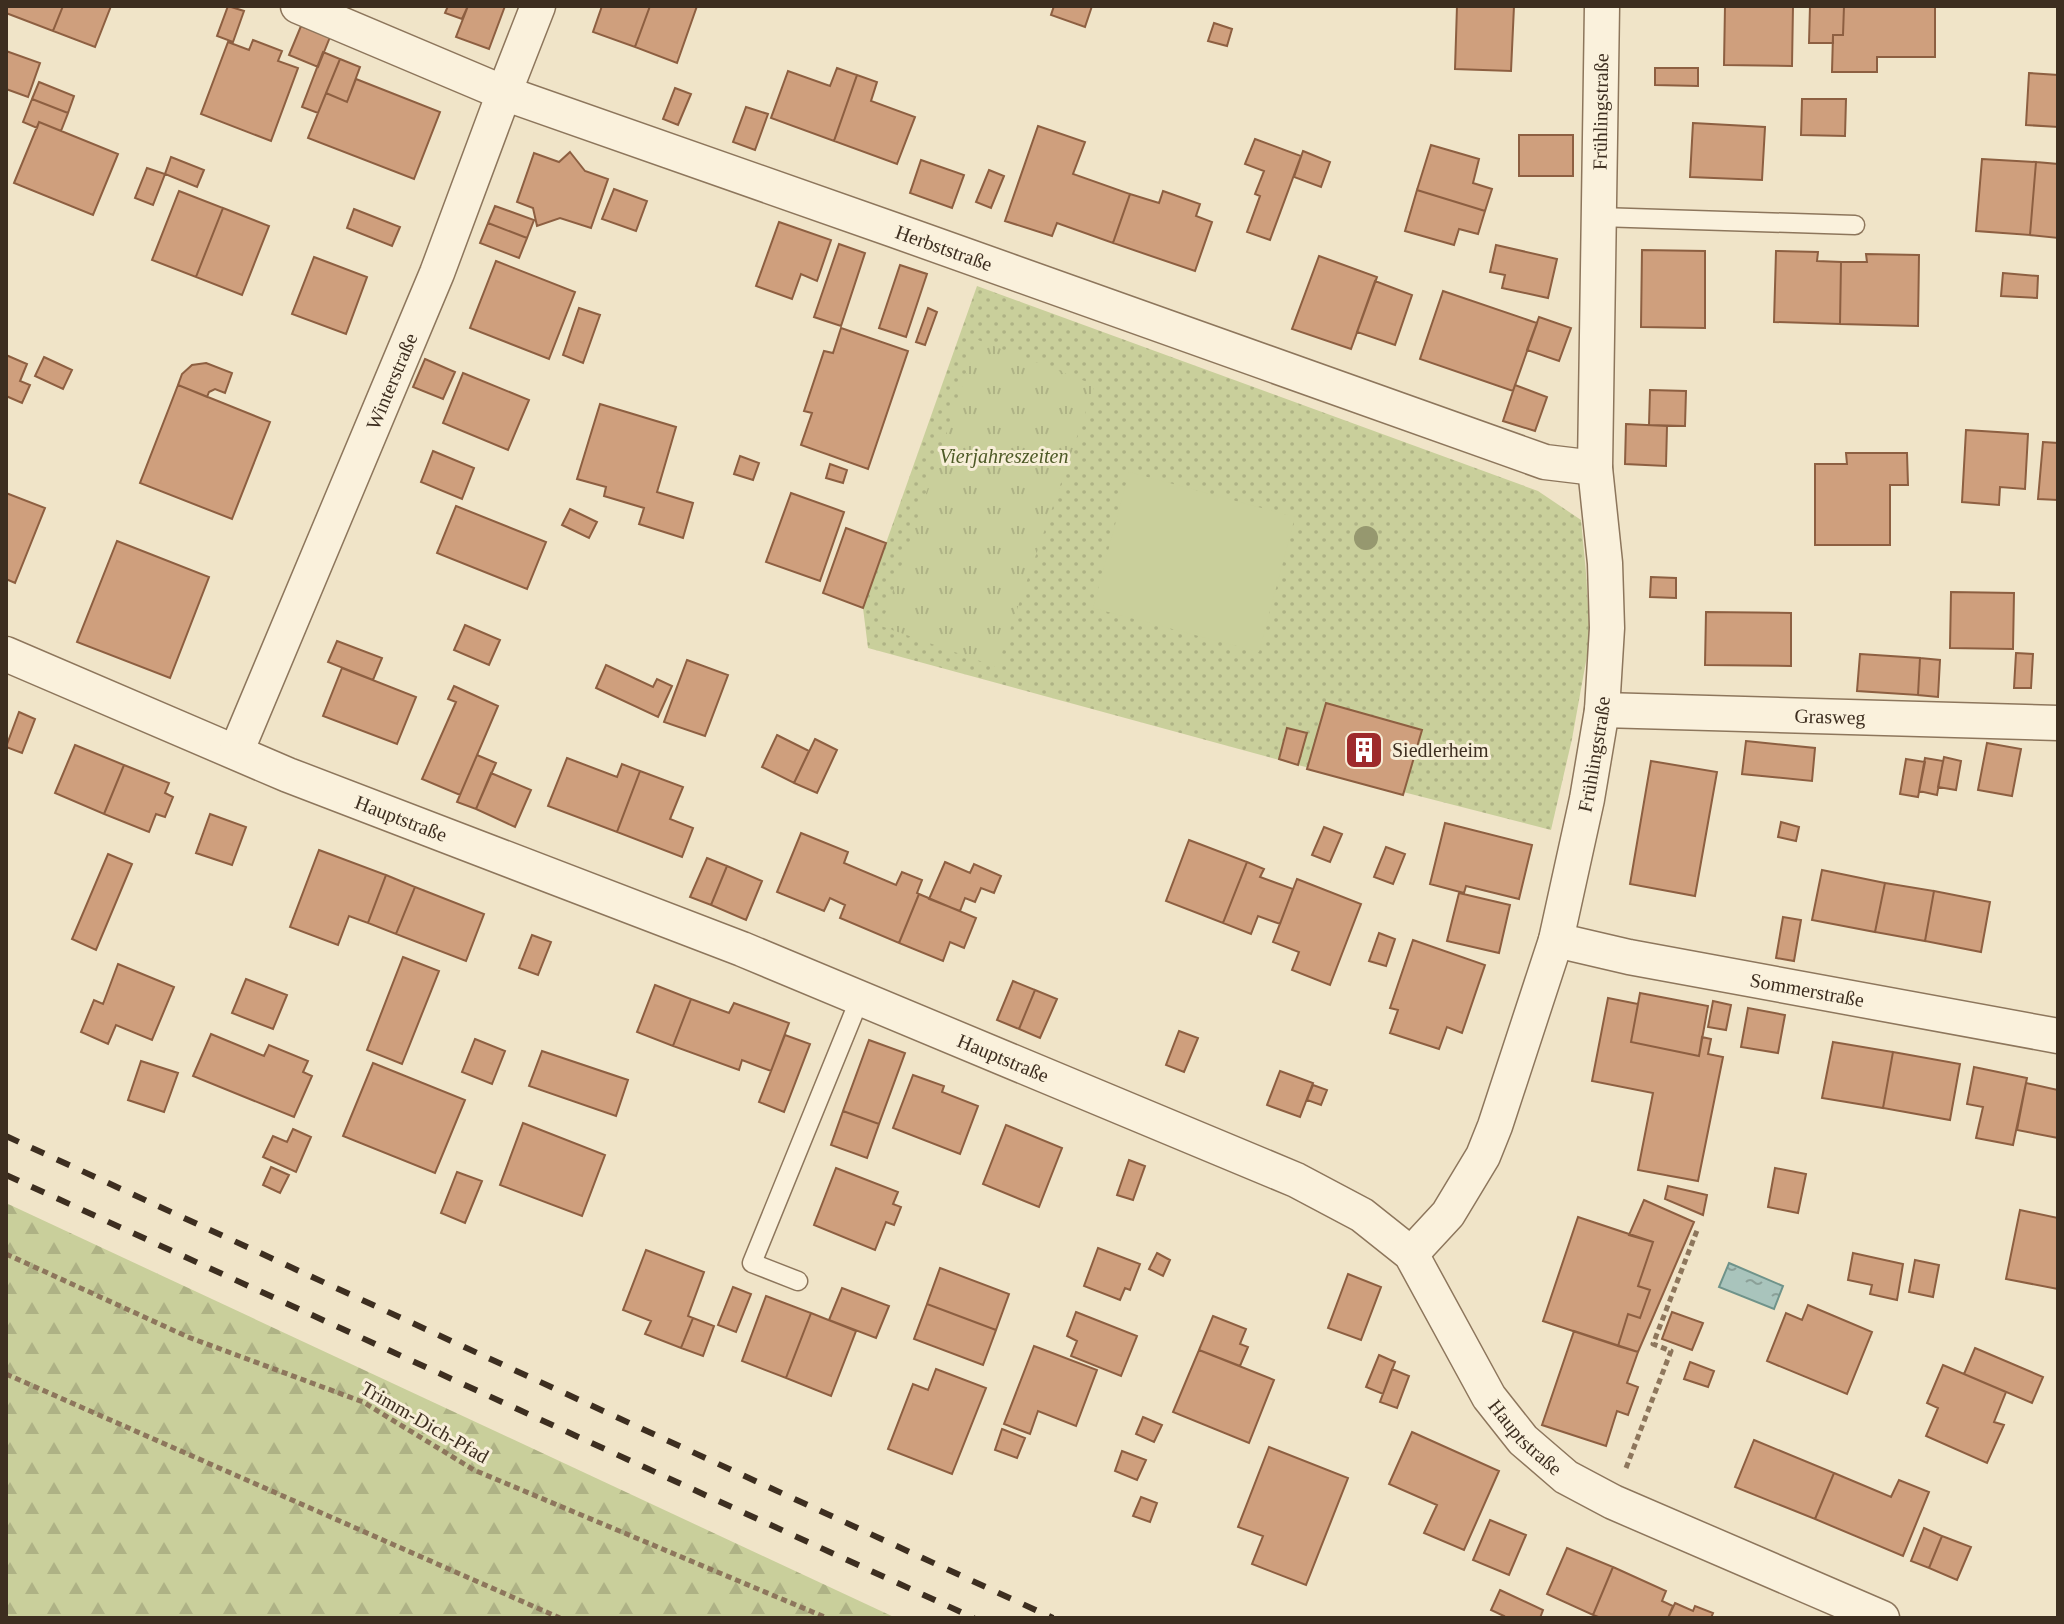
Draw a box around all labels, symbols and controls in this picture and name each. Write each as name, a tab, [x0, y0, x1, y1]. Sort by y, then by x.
street label: Frühlingstraße	[1589, 53, 1613, 170]
street label: Herbststraße	[893, 220, 995, 275]
street label: Winterstraße	[362, 330, 422, 433]
park label: Vierjahreszeiten	[940, 445, 1068, 468]
street label: Frühlingstraße	[1573, 696, 1614, 814]
street label: Grasweg	[1794, 704, 1866, 730]
building icon: Siedlerheim	[1343, 729, 1385, 771]
place label: Siedlerheim	[1392, 739, 1489, 761]
street label: Hauptstraße	[352, 791, 450, 846]
street label: Sommerstraße	[1748, 969, 1866, 1011]
street label: Hauptstraße	[954, 1029, 1052, 1087]
street label: Trimm-Dich-Pfad	[357, 1377, 493, 1467]
street label: Hauptstraße	[1484, 1395, 1567, 1480]

